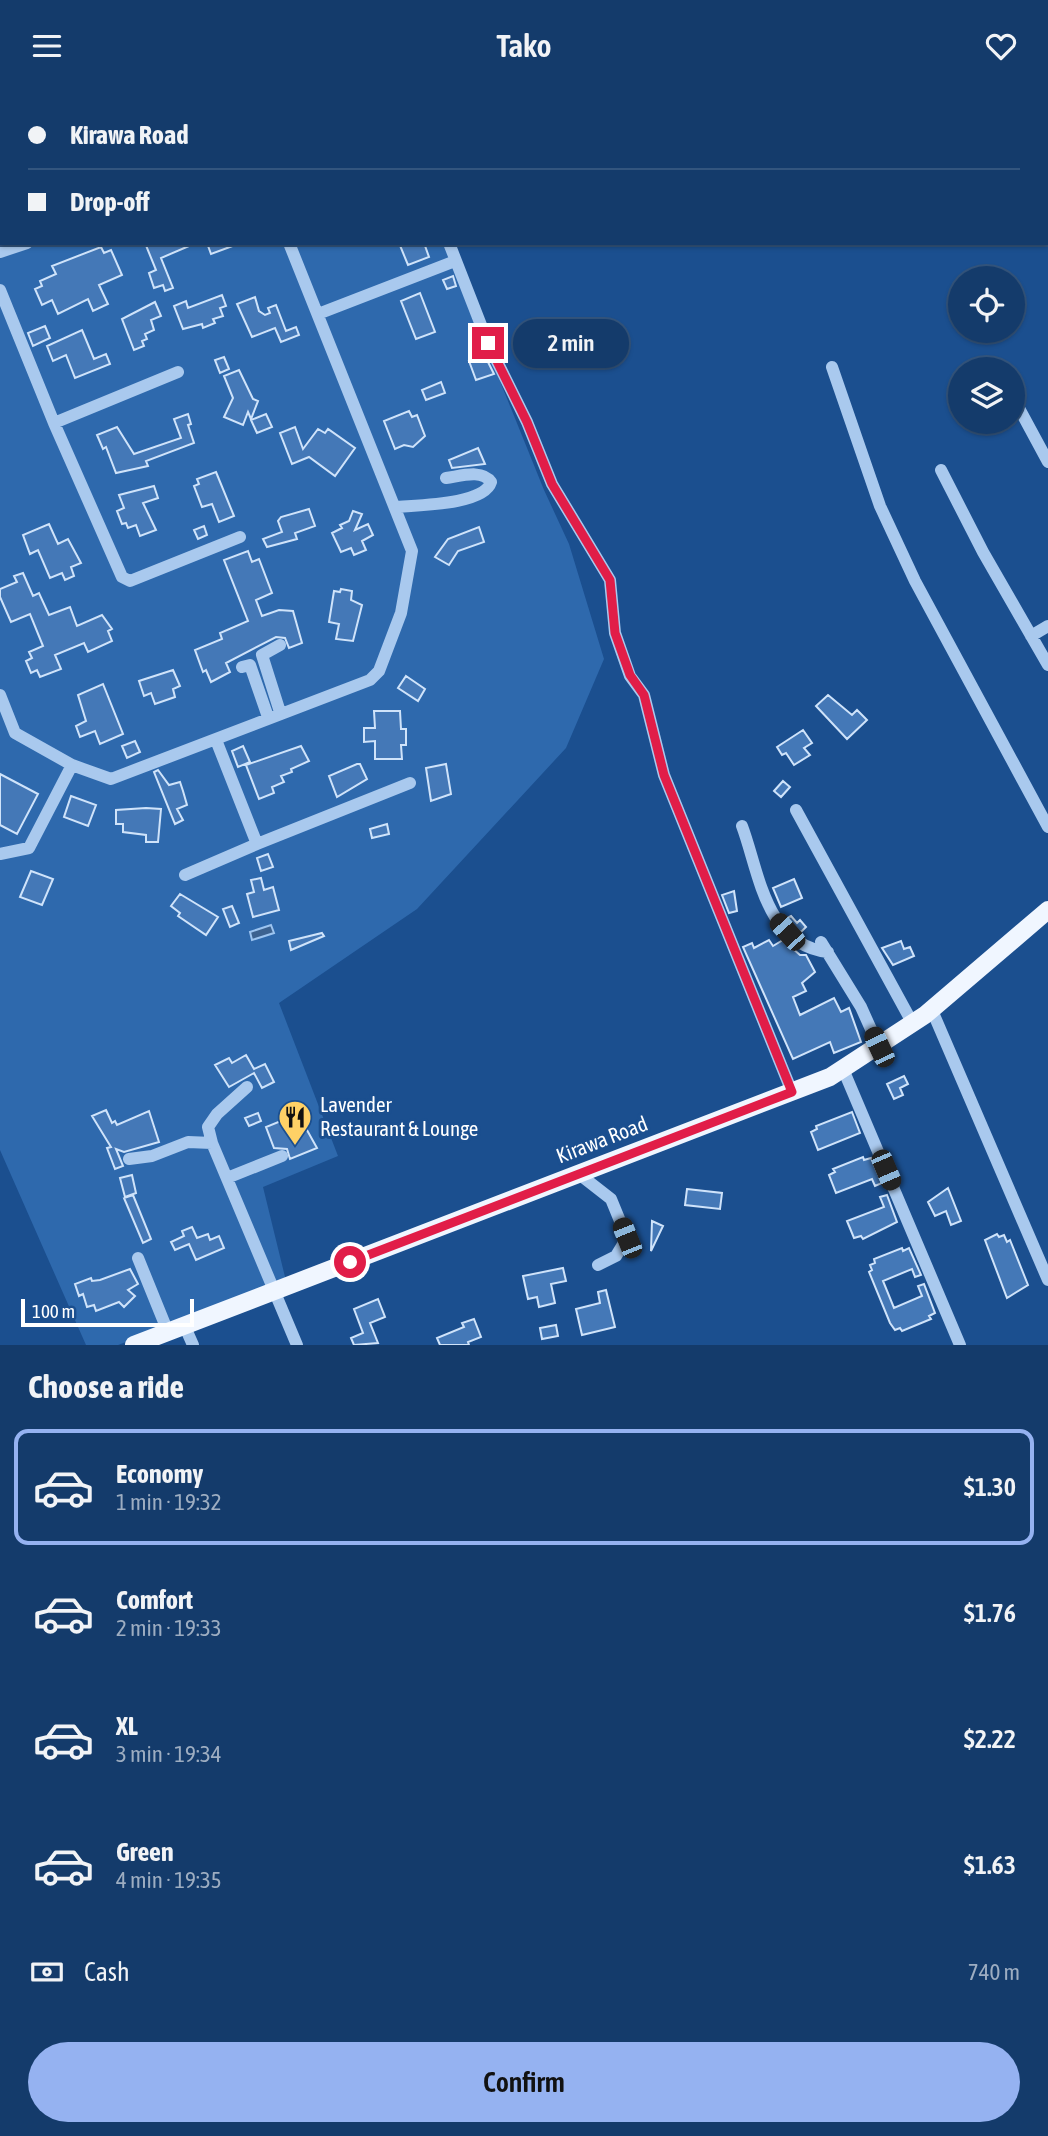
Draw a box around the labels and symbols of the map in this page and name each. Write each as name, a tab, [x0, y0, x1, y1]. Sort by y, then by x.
callout: 2 min	[512, 319, 628, 367]
route end	[472, 327, 504, 359]
car	[766, 909, 809, 955]
car	[861, 1024, 898, 1070]
place label: Lavender Restaurant & Lounge	[320, 1092, 478, 1140]
restaurant icon: Lavender Restaurant & Lounge	[276, 1098, 314, 1147]
street label: Kirawa Road	[553, 1111, 651, 1167]
car	[869, 1147, 904, 1193]
car	[610, 1215, 645, 1261]
route start	[334, 1246, 366, 1278]
scale bar	[21, 1296, 194, 1328]

